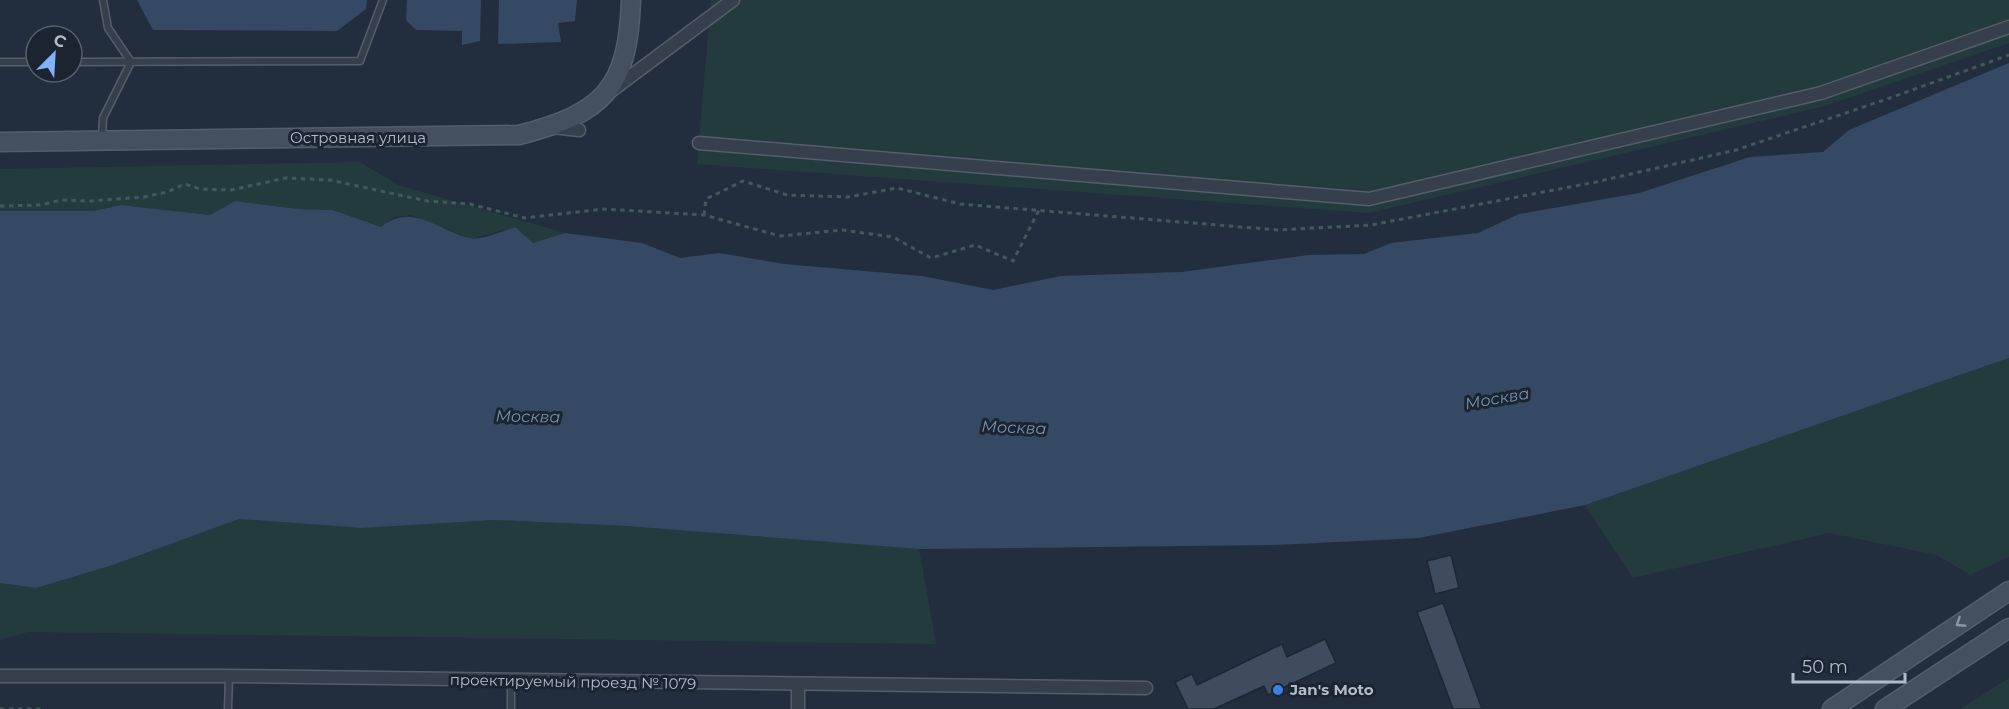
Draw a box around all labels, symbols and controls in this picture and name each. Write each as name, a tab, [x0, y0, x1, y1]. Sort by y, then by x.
north arrow	[24, 24, 84, 84]
text: С	[51, 30, 69, 52]
street label: Островная улица	[290, 128, 426, 147]
water label: Москва	[1463, 383, 1531, 413]
water label: Москва	[495, 406, 561, 427]
water label: Москва	[981, 417, 1047, 438]
one-way arrow	[1955, 615, 1966, 626]
scale bar	[1793, 646, 1906, 684]
text: 50 m	[1802, 656, 1848, 678]
street label: проектируемый проезд № 1079	[450, 670, 696, 693]
place label: Jan's Moto	[1289, 680, 1374, 699]
marker: Jan's Moto	[1271, 683, 1285, 697]

